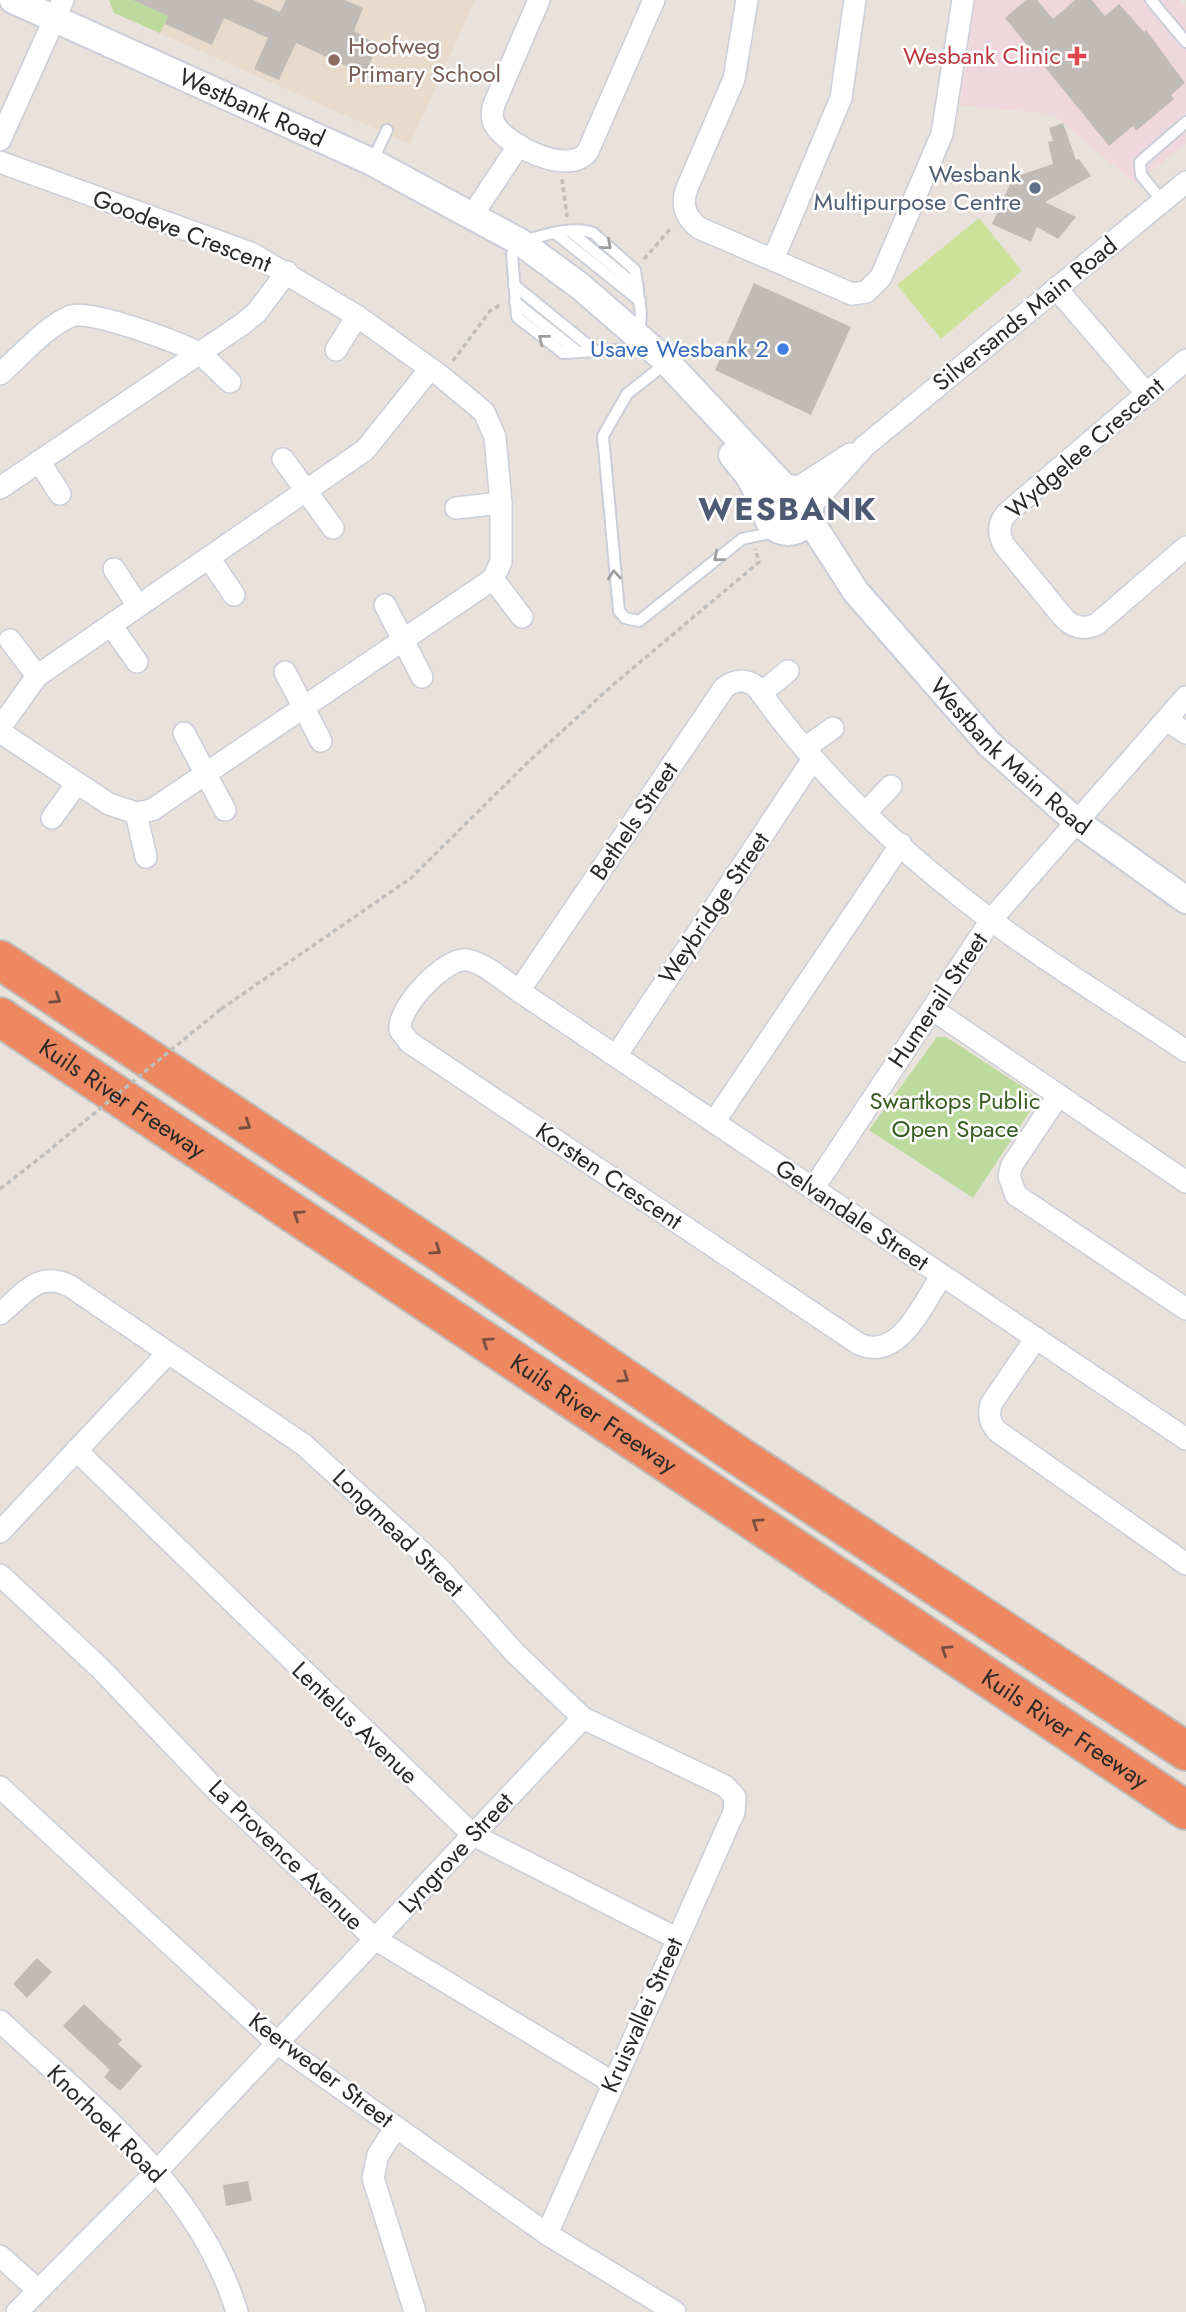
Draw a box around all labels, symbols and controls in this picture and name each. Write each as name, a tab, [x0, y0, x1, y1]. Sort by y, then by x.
place label: Hoofweg Primary School	[348, 28, 501, 91]
place label: Wesbank Clinic	[903, 38, 1061, 73]
marker: Wesbank Clinic	[1067, 46, 1087, 66]
marker: Hoofweg Primary School	[326, 52, 342, 68]
street label: Westbank Road	[173, 59, 331, 156]
place label: Wesbank Multipurpose Centre	[814, 156, 1021, 219]
street label: Goodeve Crescent	[88, 180, 277, 281]
marker: Wesbank Multipurpose Centre	[1027, 180, 1043, 196]
street label: Silversands Main Road	[925, 228, 1125, 399]
one-way arrow	[598, 237, 611, 249]
place label: Usave Wesbank 2	[590, 331, 769, 366]
one-way arrow	[538, 334, 550, 347]
marker: Usave Wesbank 2	[775, 341, 791, 357]
street label: Wydgelee Crescent	[998, 369, 1172, 526]
district label: WESBANK	[698, 486, 878, 532]
one-way arrow	[714, 549, 727, 561]
one-way arrow	[607, 569, 622, 580]
street label: Westbank Main Road	[922, 670, 1099, 844]
street label: Bethels Street	[581, 754, 686, 887]
street label: Weybridge Street	[650, 824, 778, 991]
street label: Humerail Street	[879, 925, 996, 1075]
one-way arrow	[49, 990, 62, 1003]
street label: Kuils River Freeway	[32, 1030, 213, 1167]
park label: Swartkops Public Open Space	[869, 1083, 1041, 1146]
street label: Korsten Crescent	[529, 1113, 690, 1238]
one-way arrow	[238, 1116, 251, 1129]
street label: Gelvandale Street	[768, 1150, 936, 1279]
one-way arrow	[293, 1211, 306, 1223]
one-way arrow	[428, 1241, 441, 1254]
one-way arrow	[482, 1338, 495, 1350]
street label: Kuils River Freeway	[503, 1345, 685, 1482]
one-way arrow	[616, 1369, 629, 1382]
street label: Longmead Street	[325, 1461, 472, 1605]
one-way arrow	[752, 1519, 765, 1531]
one-way arrow	[941, 1646, 954, 1658]
street label: Lentelus Avenue	[284, 1653, 426, 1792]
street label: Kuils River Freeway	[975, 1660, 1156, 1797]
street label: La Provence Avenue	[201, 1771, 372, 1938]
street label: Lyngrove Street	[390, 1784, 521, 1921]
street label: Kruisvallei Street	[592, 1931, 691, 2098]
street label: Keerweder Street	[241, 2003, 401, 2136]
street label: Knorhoek Road	[39, 2056, 174, 2191]

